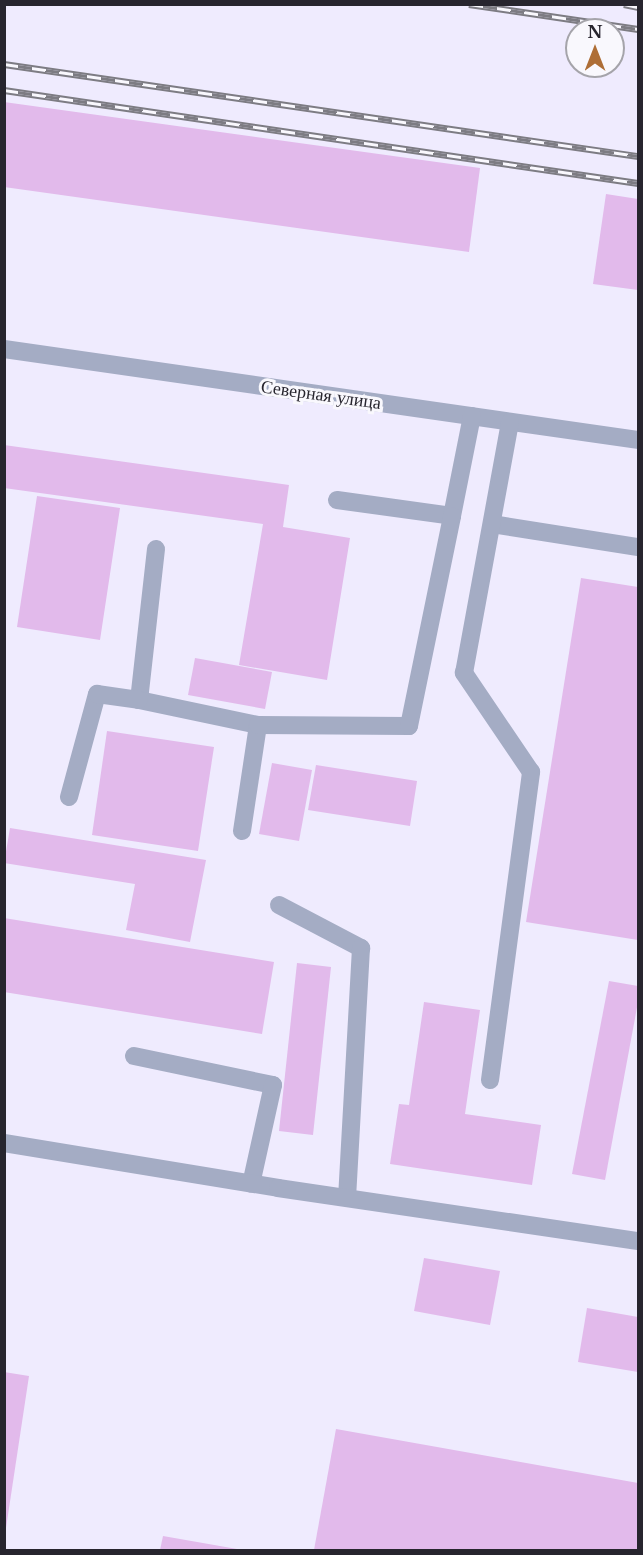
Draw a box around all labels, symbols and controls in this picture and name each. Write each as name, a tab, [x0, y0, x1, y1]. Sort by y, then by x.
north arrow	[565, 18, 625, 78]
text: N	[587, 22, 603, 42]
street label: Северная улица	[260, 376, 382, 414]

